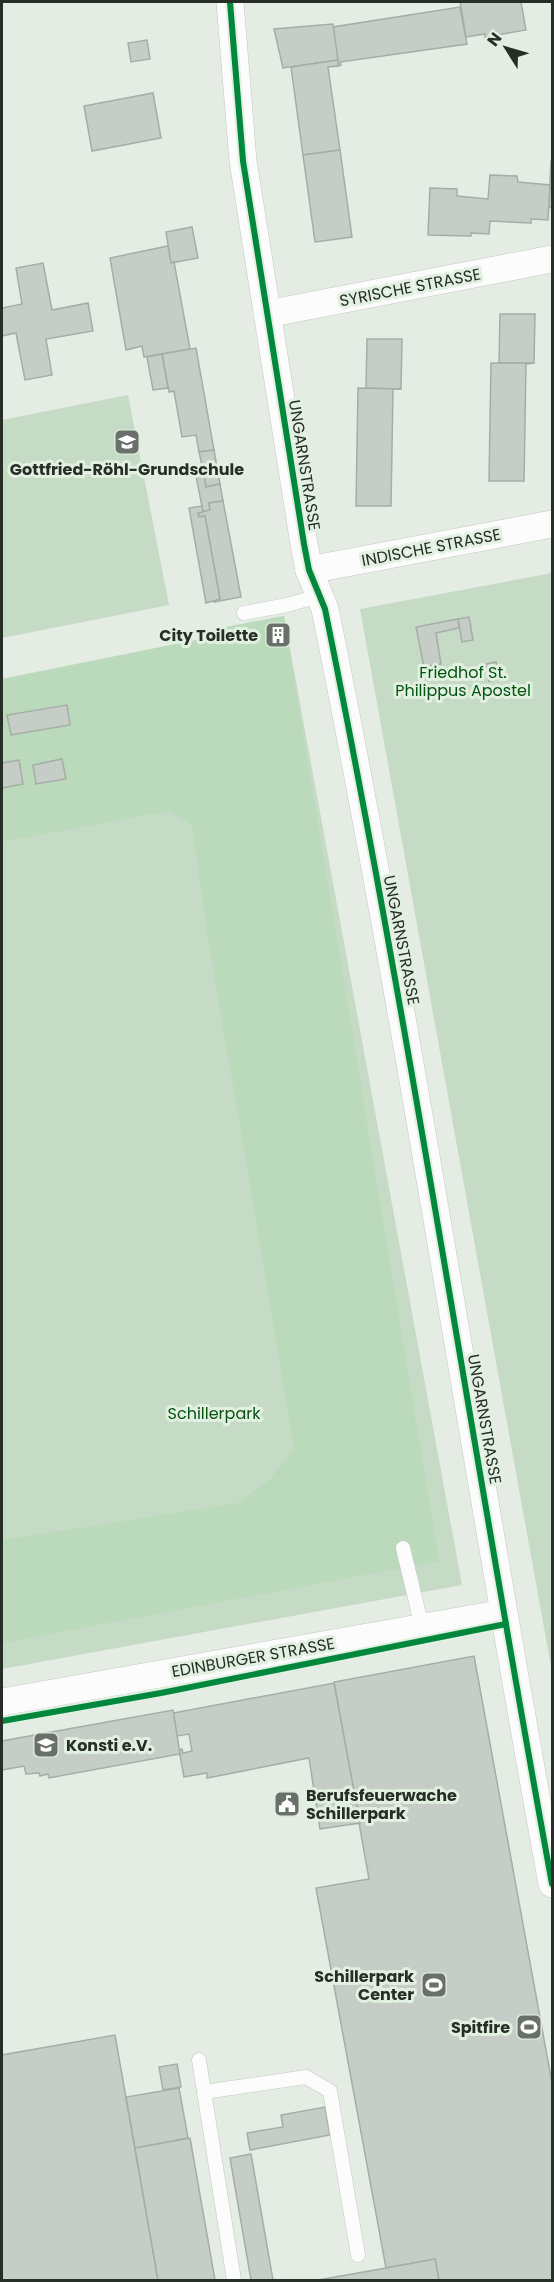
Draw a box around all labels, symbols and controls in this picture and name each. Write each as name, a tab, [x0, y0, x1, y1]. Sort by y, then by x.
north arrow	[476, 18, 536, 78]
text: N	[482, 28, 507, 51]
street label: SYRISCHE STRASSE	[338, 263, 483, 312]
street label: UNGARNSTRASSE	[283, 398, 326, 532]
school or university icon: Gottfried-Röhl-Grundschule	[112, 427, 142, 457]
place label: Gottfried-Röhl-Grundschule	[10, 458, 244, 481]
street label: INDISCHE STRASSE	[360, 523, 503, 572]
building icon: City Toilette	[263, 620, 293, 650]
place label: City Toilette	[159, 624, 258, 647]
park label: Friedhof St. Philippus Apostel	[395, 661, 531, 702]
street label: UNGARNSTRASSE	[378, 873, 425, 1007]
street label: UNGARNSTRASSE	[462, 1352, 507, 1486]
park label: Schillerpark	[168, 1402, 261, 1425]
street label: EDINBURGER STRASSE	[170, 1632, 336, 1683]
school or university icon: Konsti e.V.	[31, 1730, 61, 1760]
place label: Konsti e.V.	[66, 1734, 152, 1757]
place label: Berufsfeuerwache Schillerpark	[306, 1784, 457, 1825]
public building icon: Berufsfeuerwache Schillerpark	[272, 1789, 302, 1819]
place label: Schillerpark Center	[314, 1965, 414, 2006]
sports icon: Schillerpark Center	[419, 1970, 449, 2000]
sports icon: Spitfire	[514, 2012, 544, 2042]
place label: Spitfire	[451, 2016, 510, 2039]

